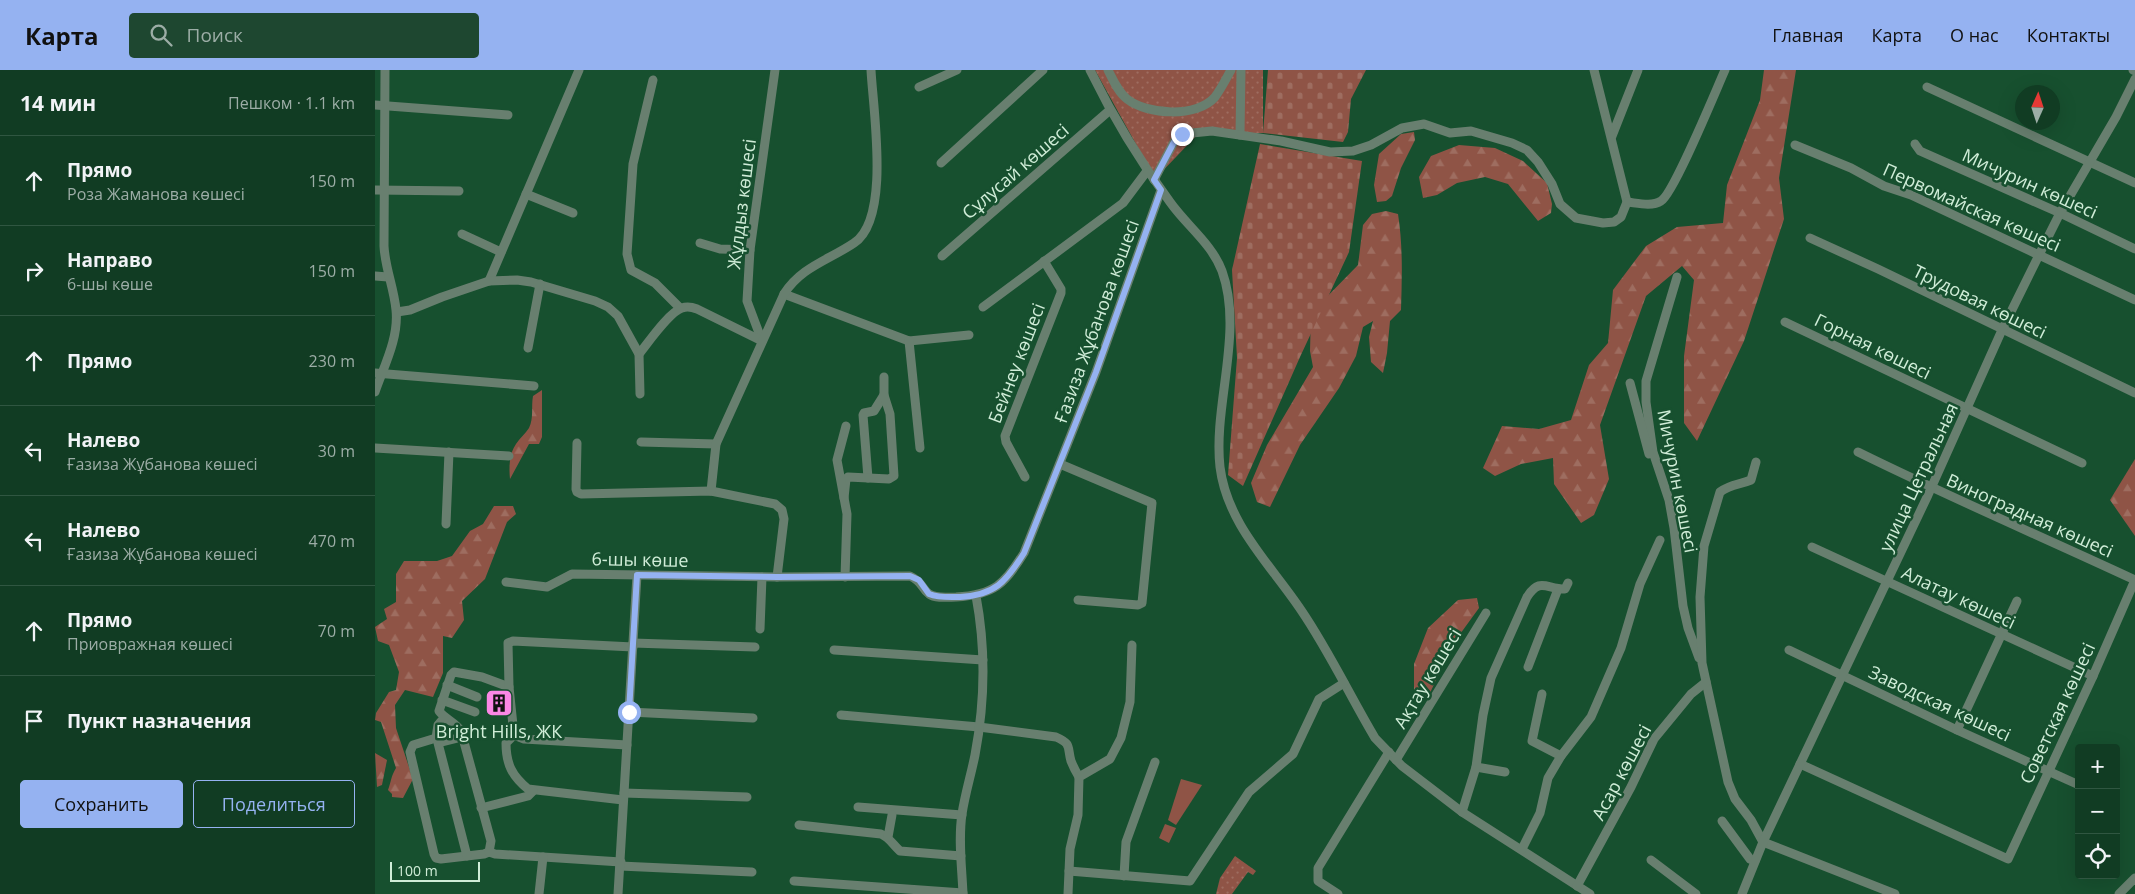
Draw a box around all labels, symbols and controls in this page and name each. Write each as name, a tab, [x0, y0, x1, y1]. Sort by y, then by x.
search box	[129, 13, 479, 58]
text: Карта	[25, 19, 99, 52]
icon: search	[147, 21, 175, 49]
text: Поиск	[187, 22, 243, 48]
text: Главная	[1772, 23, 1844, 47]
text: Карта	[1872, 23, 1922, 47]
text: О нас	[1950, 23, 1999, 47]
text: Контакты	[2027, 23, 2110, 47]
north arrow	[2015, 85, 2060, 130]
text: 14 мин	[20, 89, 96, 117]
text: Пешком · 1.1 km	[228, 92, 355, 114]
street label: Сұлусай көшесі	[957, 118, 1073, 224]
route end	[1171, 123, 1194, 146]
street label: Жұлдыз көшесі	[721, 137, 761, 271]
street label: Мичурин көшесі	[1959, 142, 2101, 224]
text: Прямо	[67, 157, 132, 183]
street label: Первомайская көшесі	[1879, 157, 2065, 257]
icon: ahead	[20, 167, 48, 195]
text: 150 m	[309, 170, 355, 192]
text: Роза Жаманова көшесі	[67, 183, 245, 205]
street label: Ғазиза Жұбанова көшесі	[1048, 216, 1144, 426]
text: Направо	[67, 247, 153, 273]
icon: right	[20, 257, 48, 285]
street label: Трудовая көшесі	[1909, 258, 2051, 344]
text: 150 m	[309, 260, 355, 282]
text: 6-шы көше	[67, 273, 153, 295]
street label: Бейнеу көшесі	[982, 299, 1050, 427]
street label: Горная көшесі	[1811, 307, 1935, 385]
icon: ahead	[20, 347, 48, 375]
text: Прямо	[67, 348, 132, 374]
text: 230 m	[309, 350, 355, 372]
street label: улица Цетральная	[1873, 399, 1963, 555]
street label: Мичурин көшесі	[1652, 407, 1704, 555]
text: Налево	[67, 427, 140, 453]
icon: left	[20, 437, 48, 465]
text: 30 m	[318, 440, 355, 462]
text: Ғазиза Жұбанова көшесі	[67, 453, 258, 475]
street label: Виноградная көшесі	[1943, 467, 2117, 563]
text: Налево	[67, 517, 140, 543]
icon: left	[20, 527, 48, 555]
text: 470 m	[309, 530, 355, 552]
text: Ғазиза Жұбанова көшесі	[67, 543, 258, 565]
street label: 6-шы көше	[591, 546, 689, 572]
street label: Алатау көшесі	[1898, 560, 2020, 634]
text: Прямо	[67, 607, 132, 633]
icon: ahead	[20, 617, 48, 645]
text: 70 m	[318, 620, 355, 642]
street label: Ақтау көшесі	[1388, 623, 1466, 733]
text: Приовражная көшесі	[67, 633, 233, 655]
street label: Советская көшесі	[2014, 639, 2100, 787]
street label: Заводская көшесі	[1865, 660, 2015, 746]
building icon: Bright Hills, ЖК	[484, 688, 514, 718]
route start	[618, 701, 641, 724]
icon: arrive	[20, 707, 48, 735]
text: Пункт назначения	[67, 708, 252, 734]
place label: Bright Hills, ЖК	[436, 719, 562, 743]
street label: Асар көшесі	[1586, 720, 1656, 824]
map controls	[2075, 744, 2120, 879]
button: +	[2075, 744, 2120, 789]
button: Сохранить	[20, 780, 183, 828]
button: Поделиться	[193, 780, 355, 828]
button: −	[2075, 789, 2120, 834]
button: locate	[2075, 834, 2120, 879]
scale bar	[390, 859, 480, 882]
text: 100 m	[397, 861, 438, 880]

